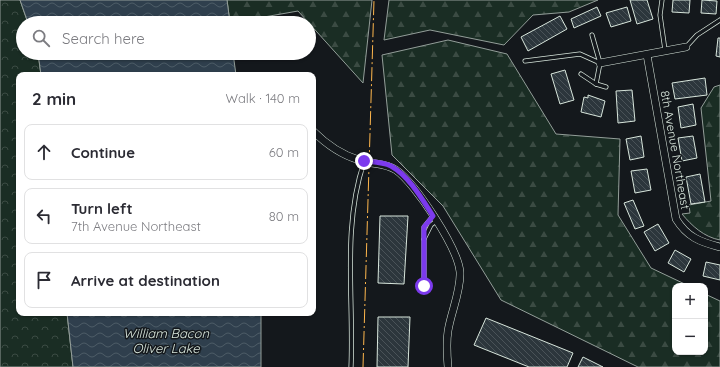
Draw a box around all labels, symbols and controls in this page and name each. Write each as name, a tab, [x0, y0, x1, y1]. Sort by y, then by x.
search box	[16, 16, 316, 60]
icon: search	[30, 27, 52, 49]
text: Search here	[62, 29, 145, 48]
text: 2 min	[32, 88, 76, 109]
street label: 8th Avenue Northeast	[658, 89, 693, 210]
text: Walk · 140 m	[225, 90, 300, 106]
icon: ahead	[33, 141, 55, 163]
text: Continue	[71, 143, 135, 162]
text: 60 m	[269, 144, 299, 160]
route end	[355, 152, 373, 170]
text: Turn left	[71, 199, 133, 218]
icon: left	[33, 205, 55, 227]
text: 80 m	[269, 208, 299, 224]
text: 7th Avenue Northeast	[71, 218, 201, 234]
icon: arrive	[33, 269, 55, 291]
text: Arrive at destination	[71, 271, 220, 290]
route start	[415, 277, 433, 295]
map controls	[672, 283, 708, 355]
button: +	[672, 283, 708, 319]
button: −	[672, 319, 708, 355]
water label: William Bacon Oliver Lake	[123, 325, 209, 356]

